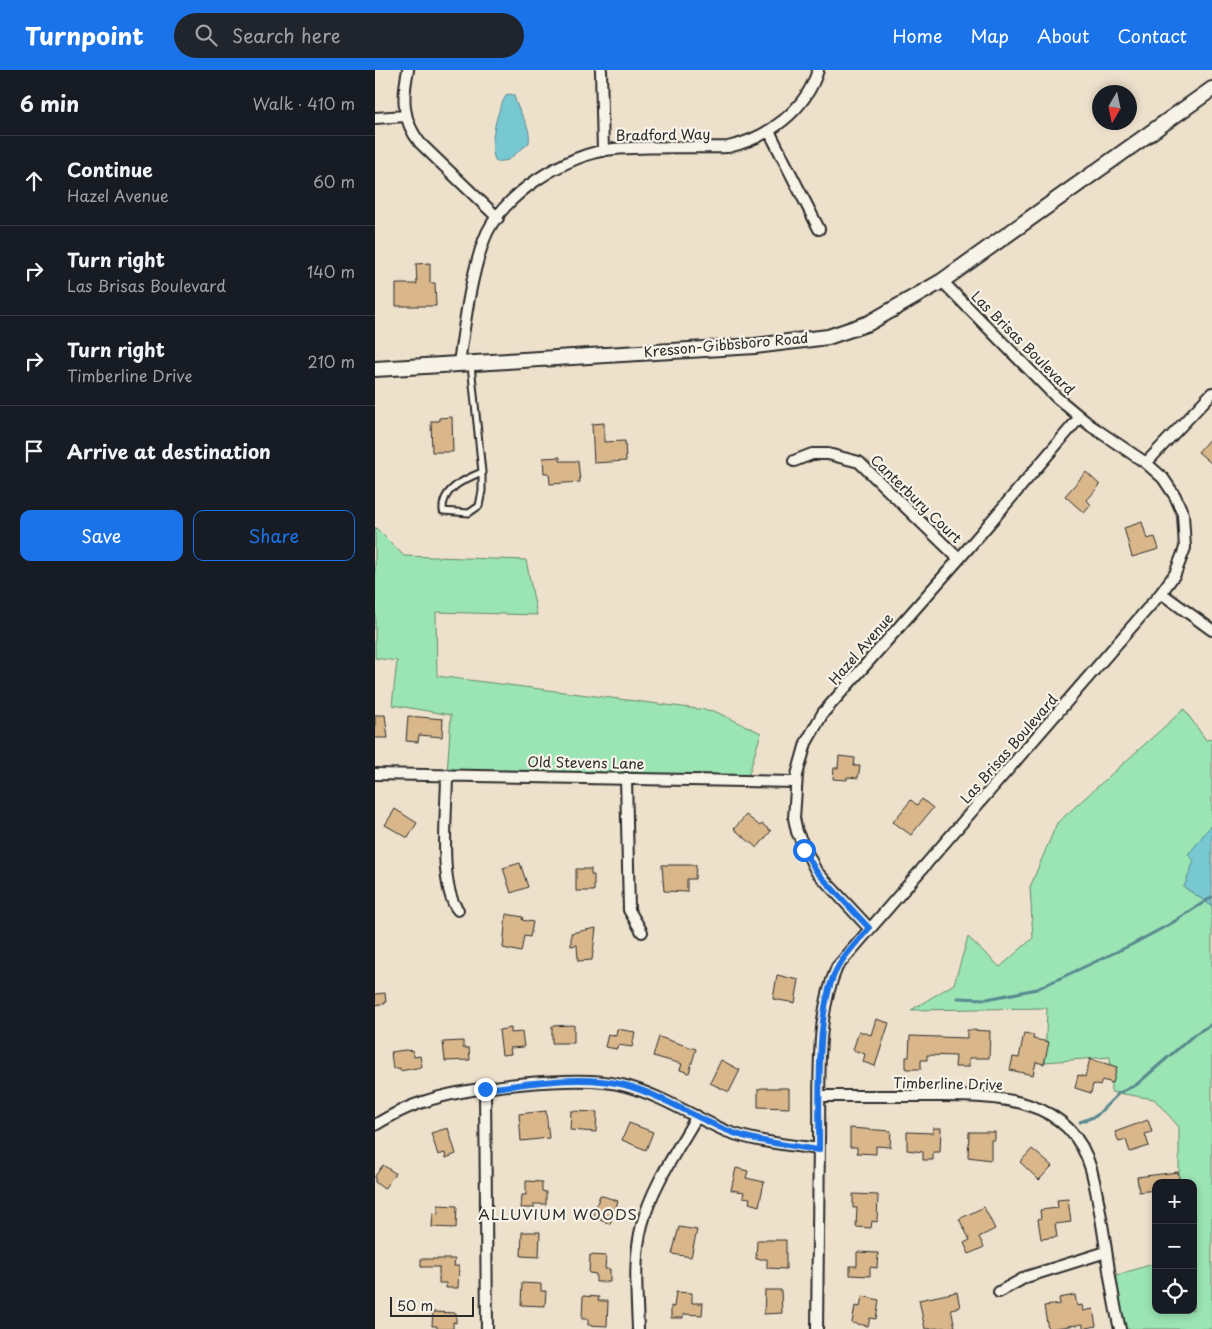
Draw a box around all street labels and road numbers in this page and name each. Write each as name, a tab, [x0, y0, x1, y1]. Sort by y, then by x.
street label: Bradford Way	[615, 123, 711, 146]
street label: Las Brisas Boulevard	[967, 286, 1080, 400]
street label: Kresson-Gibbsboro Road	[643, 327, 809, 362]
street label: Canterbury Court	[866, 450, 967, 548]
street label: Hazel Avenue	[823, 608, 898, 689]
street label: Las Brisas Boulevard	[955, 689, 1062, 808]
street label: Old Stevens Lane	[527, 751, 645, 774]
street label: Timberline Drive	[893, 1072, 1003, 1095]

